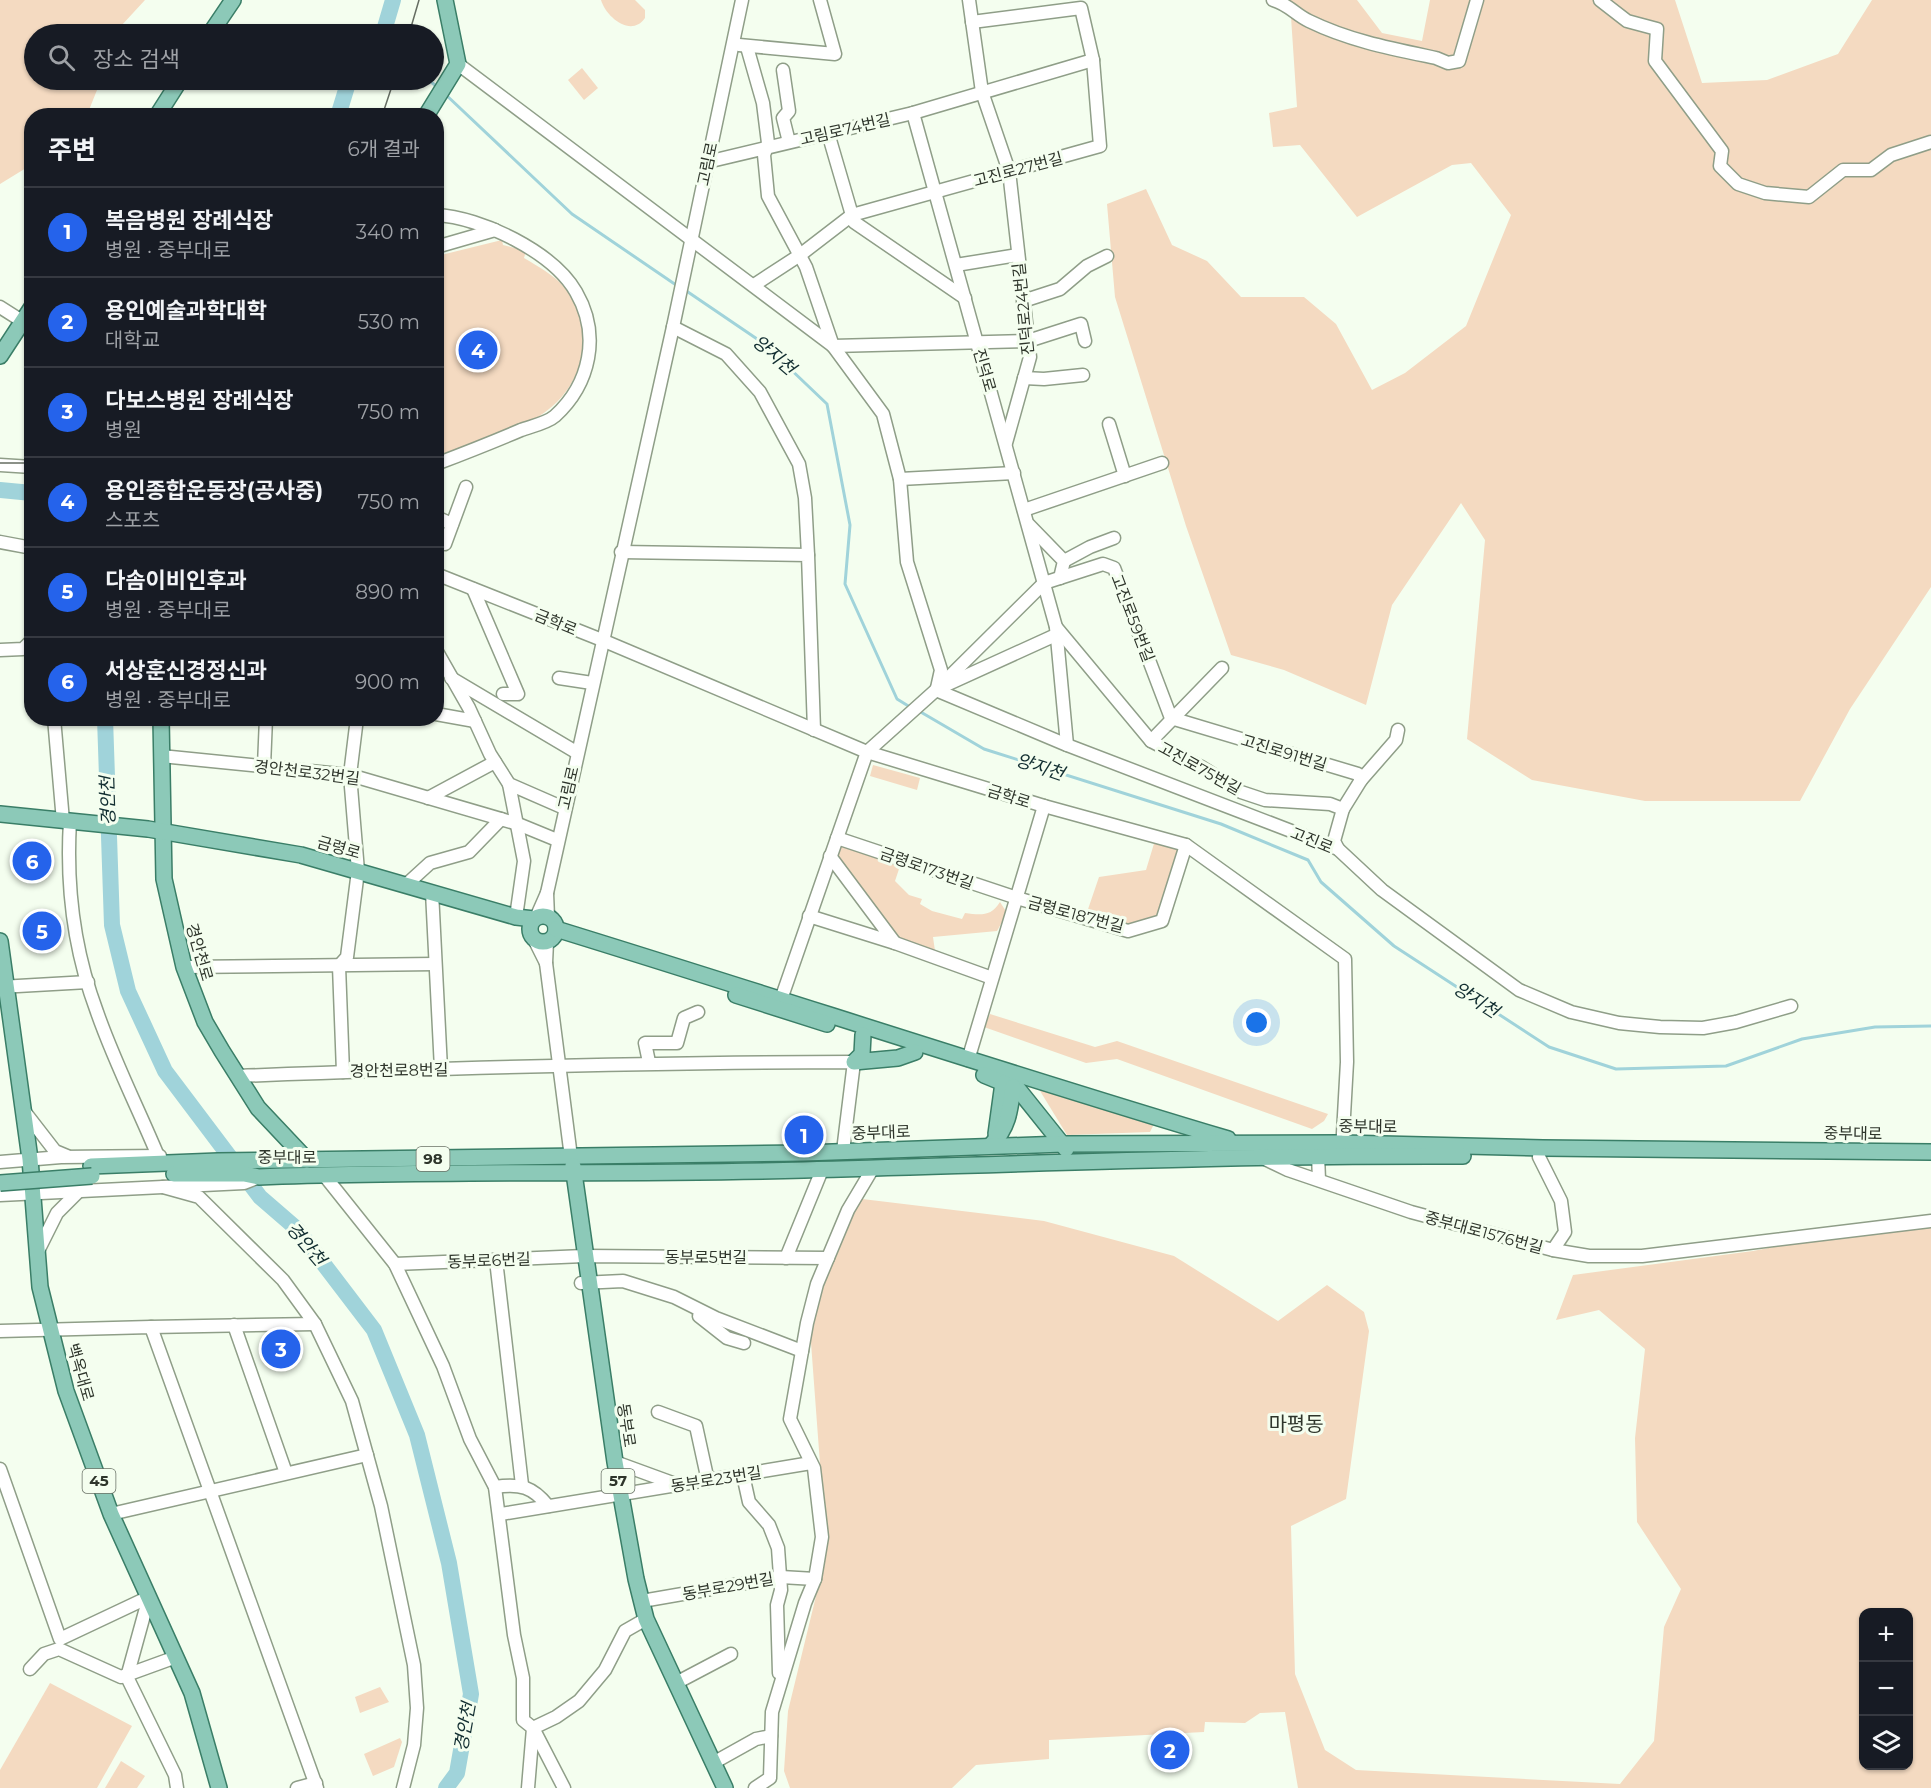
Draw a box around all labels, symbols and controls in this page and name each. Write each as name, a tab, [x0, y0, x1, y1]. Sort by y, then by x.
search box	[24, 24, 444, 90]
icon: search	[45, 41, 78, 74]
text: 장소 검색	[93, 46, 180, 73]
street label: 고림로74번길	[798, 110, 892, 149]
text: 주변	[48, 134, 96, 166]
text: 6개 결과	[347, 137, 420, 161]
street label: 고림로	[694, 140, 721, 188]
street label: 고진로27번길	[971, 148, 1065, 191]
text: 복음병원 장례식장	[105, 207, 273, 234]
text: 1	[64, 220, 71, 244]
text: 340 m	[356, 220, 420, 244]
text: 병원 · 중부대로	[105, 238, 231, 262]
street label: 진덕로24번길	[1009, 262, 1038, 356]
text: 용인예술과학대학	[105, 297, 267, 324]
text: 2	[62, 310, 73, 334]
text: 530 m	[358, 310, 420, 334]
text: 대학교	[105, 328, 160, 352]
pin: 4	[458, 328, 498, 372]
water label: 양지천	[748, 330, 802, 381]
street label: 진덕로	[969, 346, 1000, 394]
text: 다보스병원 장례식장	[105, 387, 293, 414]
text: 3	[62, 400, 73, 424]
text: 750 m	[358, 400, 420, 424]
text: 병원	[105, 418, 142, 442]
text: 용인종합운동장(공사중)	[105, 477, 323, 504]
text: 4	[61, 490, 74, 514]
text: 750 m	[358, 490, 420, 514]
text: 스포츠	[105, 508, 160, 532]
text: 다솜이비인후과	[105, 567, 247, 594]
street label: 고진로59번길	[1107, 572, 1158, 665]
text: 5	[62, 580, 73, 604]
text: 890 m	[355, 580, 420, 604]
text: 병원 · 중부대로	[105, 598, 231, 622]
street label: 금학로	[532, 605, 580, 640]
text: 서상훈신경정신과	[105, 657, 267, 684]
text: 6	[61, 670, 74, 694]
text: 900 m	[355, 670, 420, 694]
text: 병원 · 중부대로	[105, 688, 231, 712]
street label: 고진로91번길	[1238, 730, 1329, 775]
street label: 고진로75번길	[1155, 738, 1245, 799]
water label: 양지천	[1013, 749, 1069, 786]
street label: 경안천로32번길	[253, 757, 361, 788]
street label: 고림로	[554, 764, 583, 812]
water label: 경안천	[96, 773, 120, 826]
street label: 금학로	[985, 781, 1033, 812]
street label: 고진로	[1288, 823, 1336, 858]
street label: 금령로	[315, 832, 363, 863]
pin: 6	[12, 838, 51, 884]
street label: 금령로173번길	[878, 844, 976, 893]
street label: 금령로187번길	[1026, 892, 1126, 936]
pin: 5	[22, 908, 62, 954]
street label: 경안천로	[182, 921, 217, 983]
water label: 양지천	[1449, 977, 1505, 1024]
your location	[1242, 1008, 1271, 1037]
street label: 경안천로8번길	[350, 1060, 448, 1081]
pin: 1	[784, 1112, 824, 1158]
street label: 중부대로	[1338, 1116, 1398, 1137]
street label: 중부대로	[851, 1122, 911, 1143]
street label: 중부대로	[1823, 1123, 1883, 1144]
road number: 98	[416, 1147, 450, 1171]
street label: 중부대로	[258, 1148, 317, 1167]
street label: 중부대로1576번길	[1423, 1208, 1545, 1257]
water label: 경안천	[282, 1218, 332, 1272]
street label: 동부로5번길	[665, 1248, 747, 1267]
street label: 동부로6번길	[447, 1250, 531, 1271]
pin: 3	[262, 1326, 300, 1372]
street label: 백옥대로	[63, 1341, 98, 1403]
street label: 동부로	[614, 1402, 639, 1449]
district label: 마평동	[1268, 1412, 1324, 1436]
street label: 동부로23번길	[669, 1463, 763, 1496]
road number: 45	[82, 1469, 116, 1493]
road number: 57	[602, 1469, 634, 1493]
street label: 동부로29번길	[681, 1569, 775, 1604]
map controls	[1859, 1608, 1913, 1770]
button: +	[1859, 1608, 1913, 1662]
button: −	[1859, 1662, 1913, 1716]
water label: 경안천	[450, 1698, 481, 1753]
button: layers	[1859, 1716, 1913, 1770]
pin: 2	[1150, 1728, 1190, 1772]

